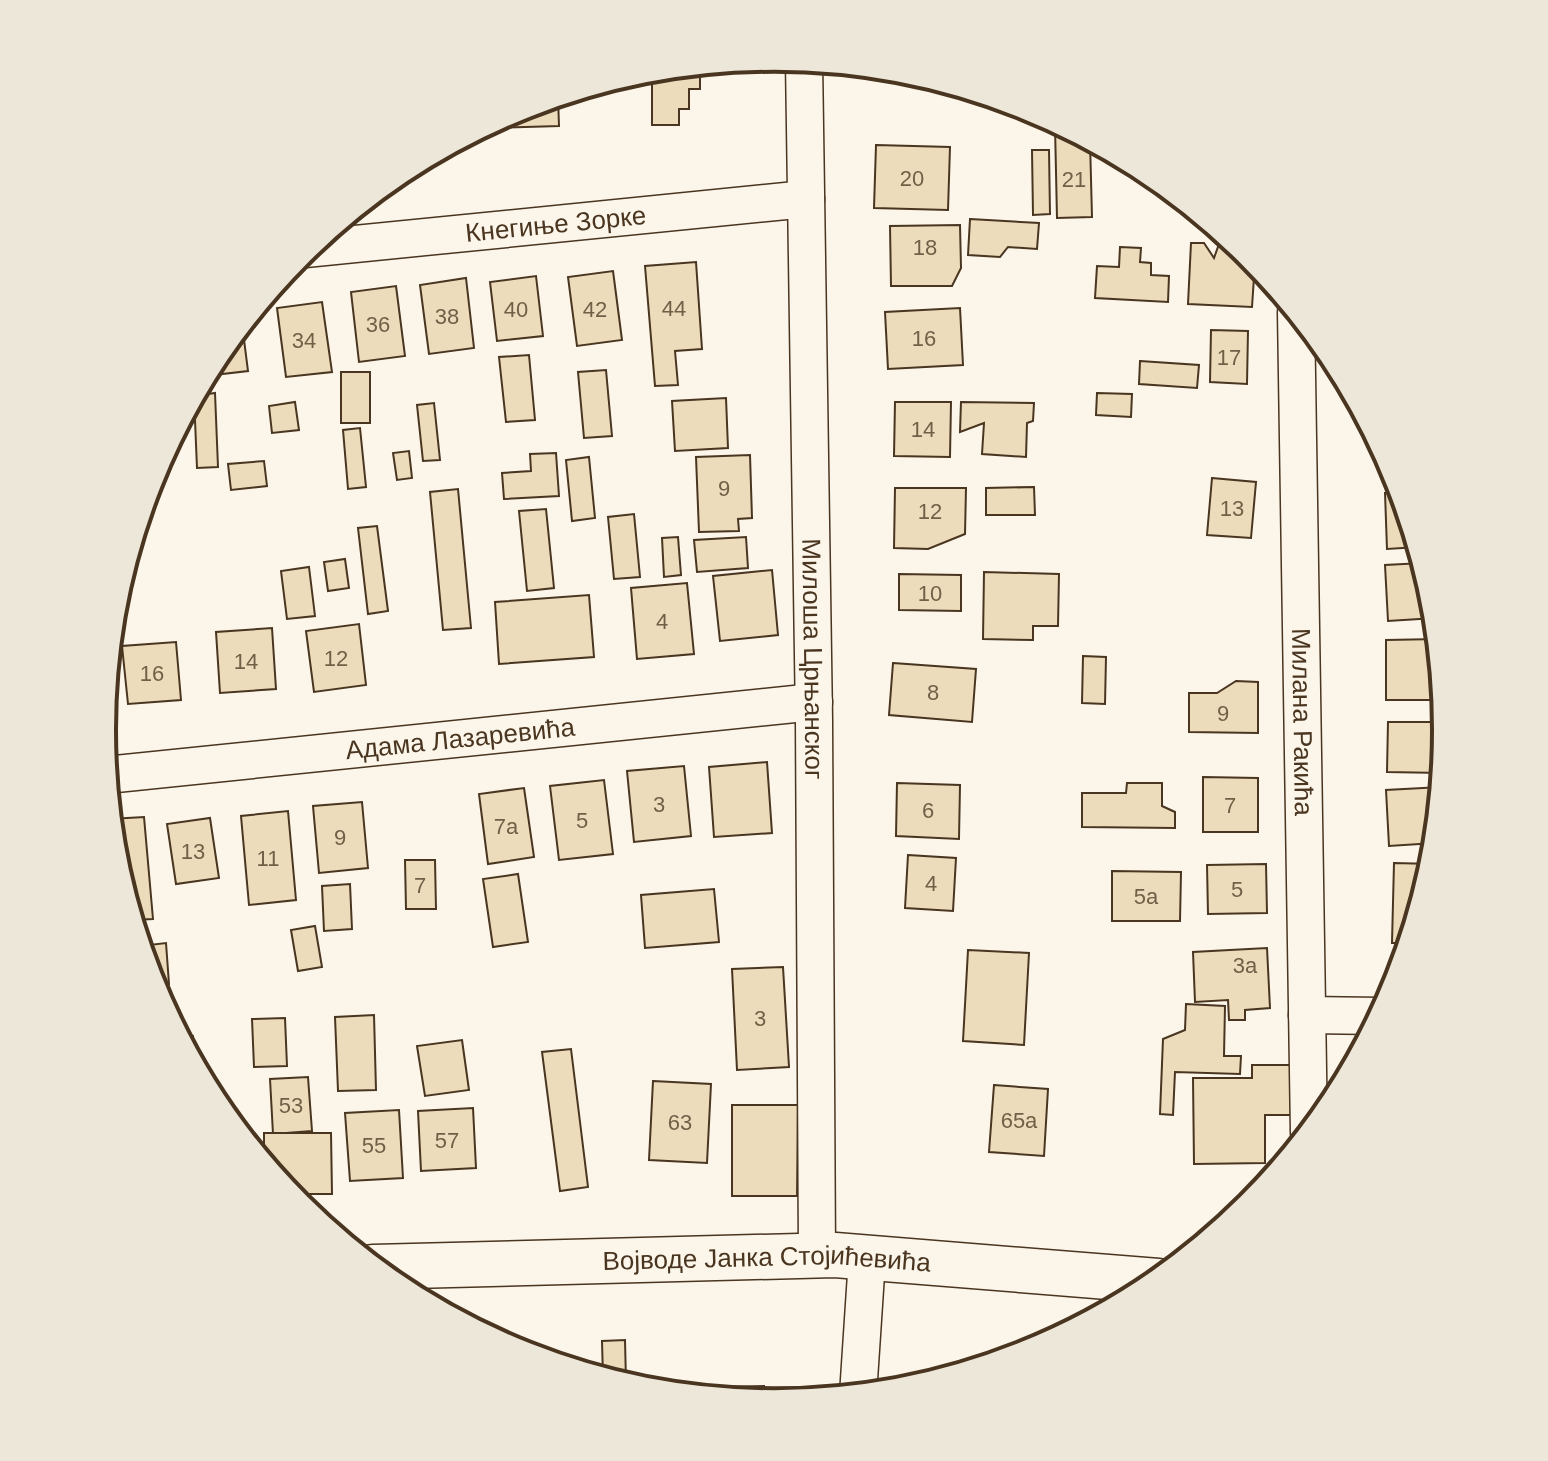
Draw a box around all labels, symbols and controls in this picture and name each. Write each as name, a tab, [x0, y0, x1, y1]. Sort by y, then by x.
house number: 20	[900, 166, 924, 191]
house number: 21	[1062, 167, 1086, 192]
street label: Кнегиње Зорке	[464, 200, 648, 248]
house number: 18	[913, 235, 937, 260]
house number: 44	[662, 296, 686, 321]
house number: 40	[504, 297, 528, 322]
house number: 42	[583, 297, 607, 322]
house number: 38	[435, 304, 459, 329]
house number: 36	[366, 312, 390, 337]
house number: 16	[912, 326, 936, 351]
house number: 34	[292, 328, 316, 353]
house number: 17	[1217, 345, 1241, 370]
house number: 14	[911, 417, 935, 442]
house number: 9	[718, 476, 730, 501]
house number: 13	[1220, 496, 1244, 521]
house number: 12	[918, 499, 942, 524]
street label: Милоша Црњанског	[796, 538, 829, 779]
house number: 10	[918, 581, 942, 606]
house number: 4	[656, 609, 668, 634]
street label: Милана Ракића	[1286, 628, 1319, 817]
house number: 12	[324, 646, 348, 671]
house number: 14	[234, 649, 258, 674]
house number: 16	[140, 661, 164, 686]
house number: 8	[927, 680, 939, 705]
house number: 9	[1217, 701, 1229, 726]
street label: Адама Лазаревића	[344, 712, 577, 765]
house number: 3	[653, 792, 665, 817]
house number: 7	[1224, 793, 1236, 818]
house number: 6	[922, 798, 934, 823]
house number: 5	[576, 808, 588, 833]
house number: 7a	[494, 814, 519, 839]
house number: 9	[334, 825, 346, 850]
house number: 13	[181, 839, 205, 864]
house number: 11	[257, 846, 279, 871]
house number: 4	[925, 871, 937, 896]
house number: 7	[414, 873, 426, 898]
house number: 5	[1231, 877, 1243, 902]
house number: 5a	[1134, 884, 1159, 909]
house number: 3a	[1233, 953, 1258, 978]
house number: 3	[754, 1006, 766, 1031]
house number: 53	[279, 1093, 303, 1118]
house number: 65a	[1001, 1108, 1038, 1133]
house number: 63	[668, 1110, 692, 1135]
house number: 57	[435, 1128, 459, 1153]
house number: 55	[362, 1133, 386, 1158]
street label: Војводе Јанка Стојићевића	[602, 1240, 933, 1278]

